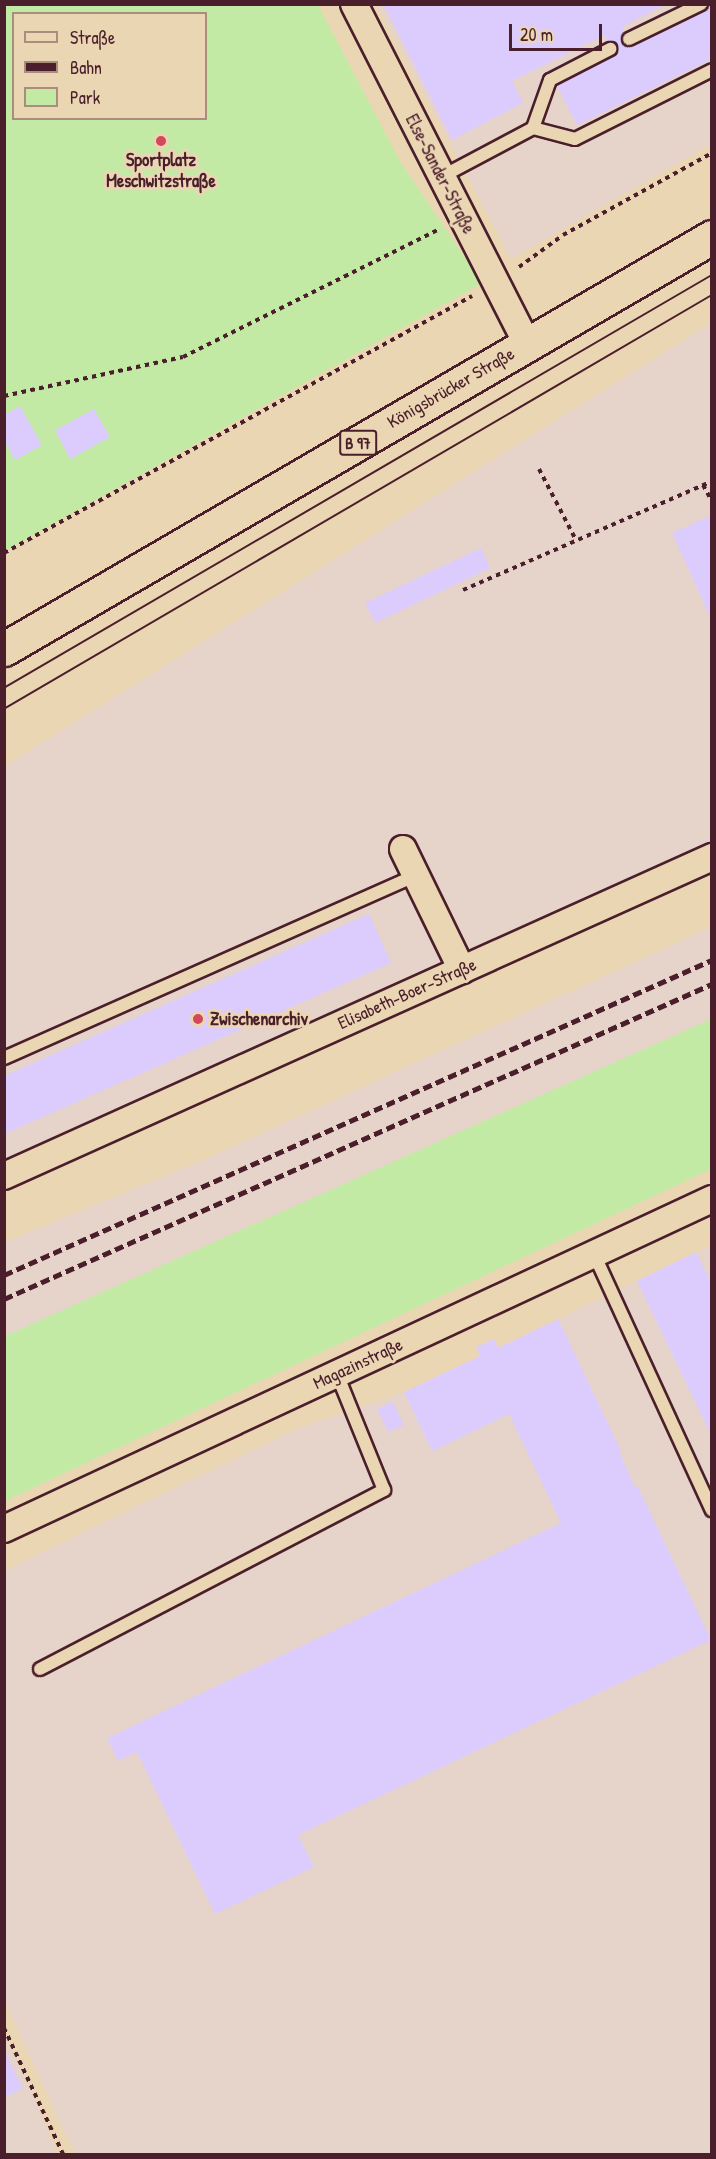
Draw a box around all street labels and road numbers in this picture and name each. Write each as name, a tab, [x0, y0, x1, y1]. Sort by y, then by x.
street label: Else-Sander-Straße	[401, 111, 479, 237]
street label: Königsbrücker Straße	[384, 343, 518, 433]
road number: B 97	[338, 430, 378, 456]
street label: Elisabeth-Boer-Straße	[334, 954, 480, 1034]
street label: Magazinstraße	[310, 1334, 406, 1394]

